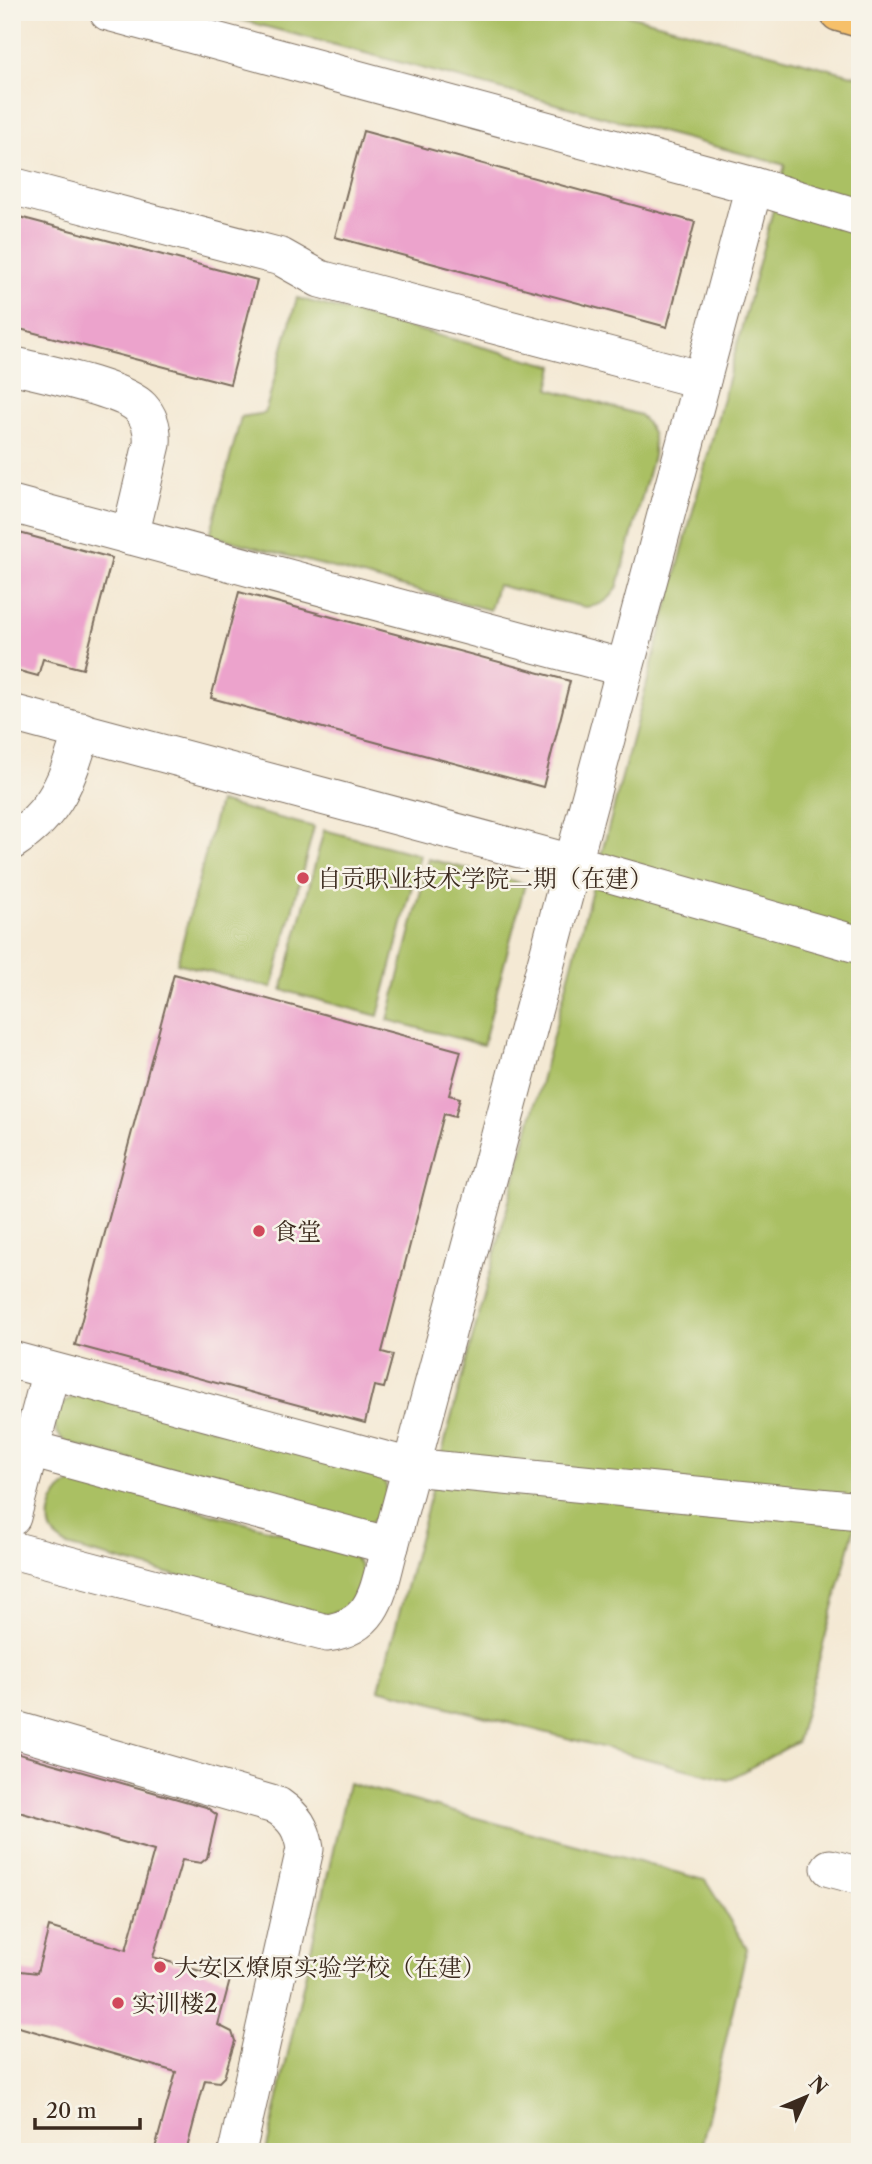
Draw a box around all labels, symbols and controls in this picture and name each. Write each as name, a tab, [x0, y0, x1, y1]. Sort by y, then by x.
place label: 自贡职业技术学院二期（在建）	[317, 864, 653, 893]
marker: 自贡职业技术学院二期（在建）	[295, 870, 311, 886]
place label: 食堂	[273, 1217, 321, 1246]
marker: 食堂	[251, 1223, 267, 1239]
place label: 大安区燎原实验学校（在建）	[174, 1953, 486, 1982]
marker: 大安区燎原实验学校（在建）	[152, 1959, 168, 1975]
place label: 实训楼2	[132, 1989, 218, 2018]
marker: 实训楼2	[110, 1995, 126, 2011]
north arrow	[770, 2062, 840, 2132]
text: N	[804, 2072, 832, 2099]
scale bar	[35, 2087, 140, 2131]
text: 20 m	[46, 2098, 97, 2123]

